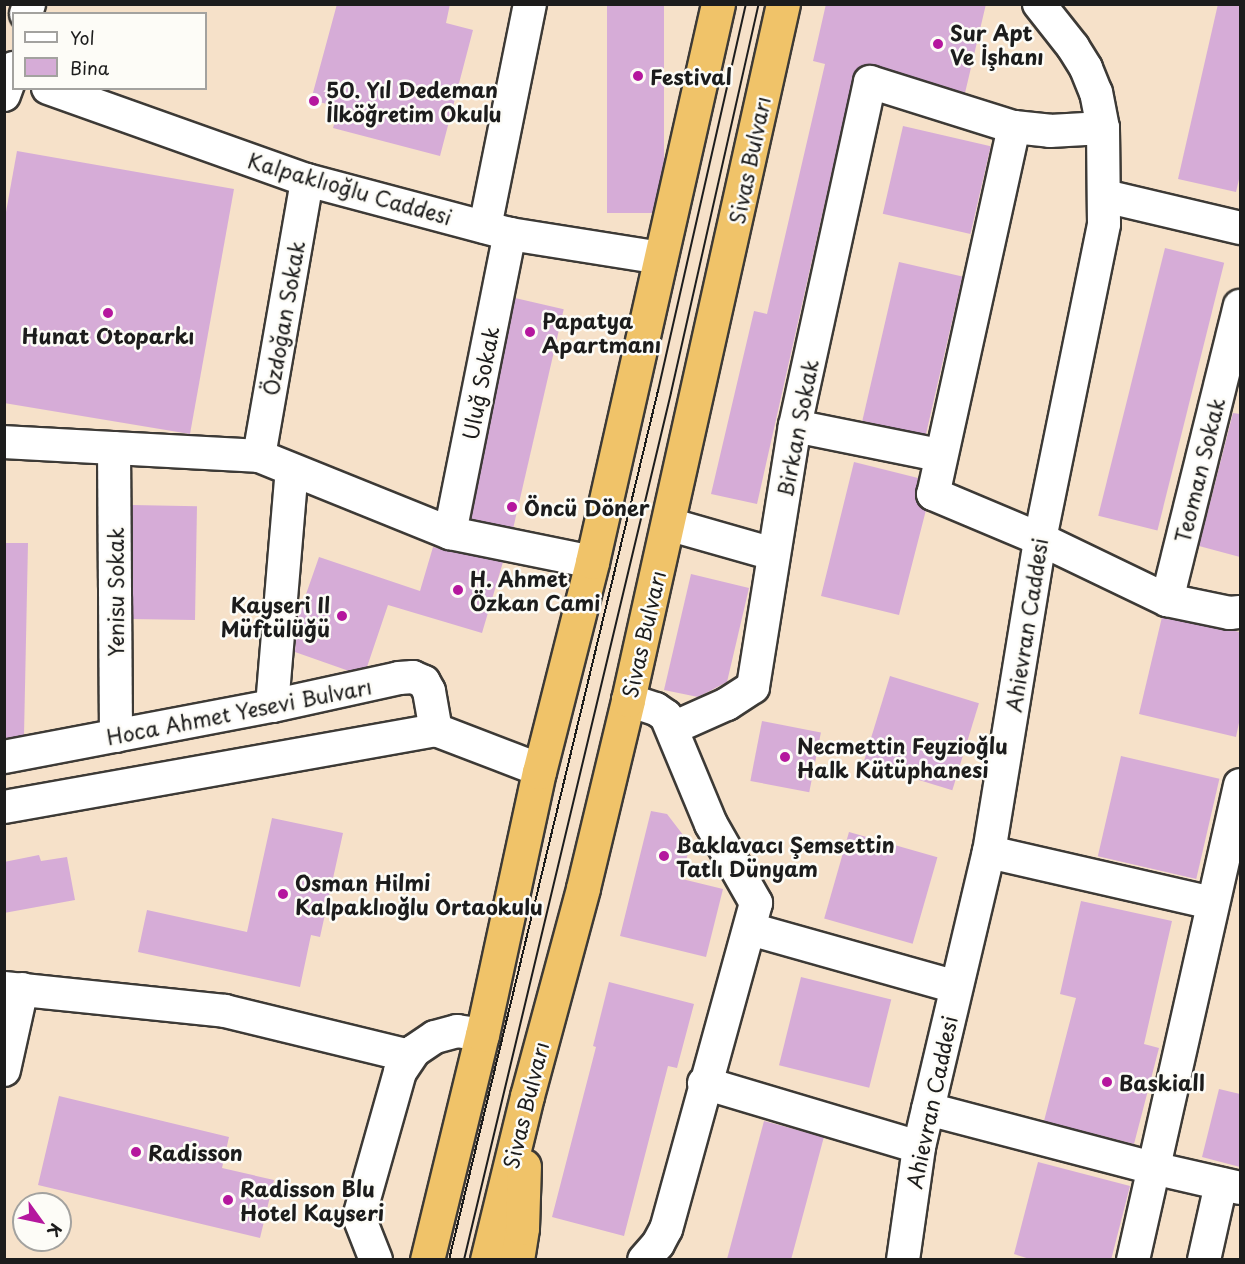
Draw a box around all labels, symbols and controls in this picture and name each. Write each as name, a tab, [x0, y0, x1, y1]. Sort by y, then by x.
legend	[12, 12, 207, 90]
place label: Sur Apt Ve İşhanı	[950, 19, 1044, 69]
text: Yol	[70, 24, 95, 51]
marker: Sur Apt Ve İşhanı	[931, 37, 945, 51]
text: Bina	[70, 54, 109, 81]
place label: Festival	[650, 63, 732, 89]
marker: Festival	[631, 69, 645, 83]
place label: 50. Yıl Dedeman İlköğretim Okulu	[326, 76, 503, 126]
marker: 50. Yıl Dedeman İlköğretim Okulu	[307, 94, 321, 108]
street label: Sivas Bulvarı	[723, 94, 775, 226]
street label: Kalpaklıoğlu Caddesi	[245, 147, 455, 229]
street label: Özdoğan Sokak	[257, 238, 309, 398]
marker: Hunat Otoparkı	[101, 306, 115, 320]
place label: Papatya Apartmanı	[542, 307, 661, 357]
place label: Hunat Otoparkı	[22, 322, 194, 348]
street label: Uluğ Sokak	[457, 324, 503, 442]
marker: Papatya Apartmanı	[523, 325, 537, 339]
street label: Birkan Sokak	[771, 357, 823, 499]
street label: Teoman Sokak	[1169, 395, 1229, 545]
place label: Öncü Döner	[524, 494, 650, 520]
marker: Öncü Döner	[505, 500, 519, 514]
street label: Yenisu Sokak	[102, 526, 128, 658]
street label: Ahievran Caddesi	[1000, 536, 1052, 714]
place label: H. Ahmet Özkan Cami	[470, 565, 600, 615]
street label: Sivas Bulvarı	[616, 568, 670, 700]
marker: H. Ahmet Özkan Cami	[451, 583, 465, 597]
place label: Kayseri Il Müftülüğü	[221, 591, 330, 641]
marker: Kayseri Il Müftülüğü	[335, 609, 349, 623]
street label: Hoca Ahmet Yesevi Bulvarı	[104, 673, 374, 749]
place label: Necmettin Feyzioğlu Halk Kütüphanesi	[797, 732, 1008, 782]
marker: Necmettin Feyzioğlu Halk Kütüphanesi	[778, 750, 792, 764]
place label: Baklavacı Şemsettin Tatlı Dünyam	[676, 831, 895, 881]
marker: Baklavacı Şemsettin Tatlı Dünyam	[657, 849, 671, 863]
place label: Osman Hilmi Kalpaklıoğlu Ortaokulu	[295, 869, 545, 919]
marker: Osman Hilmi Kalpaklıoğlu Ortaokulu	[276, 887, 290, 901]
street label: Ahievran Caddesi	[900, 1013, 962, 1191]
street label: Sivas Bulvarı	[497, 1039, 553, 1171]
place label: Baskiall	[1119, 1069, 1205, 1095]
marker: Baskiall	[1100, 1075, 1114, 1089]
place label: Radisson	[148, 1139, 243, 1165]
marker: Radisson	[129, 1145, 143, 1159]
place label: Radisson Blu Hotel Kayseri	[240, 1175, 384, 1225]
north arrow	[12, 1192, 72, 1252]
marker: Radisson Blu Hotel Kayseri	[221, 1193, 235, 1207]
text: K	[42, 1219, 69, 1242]

